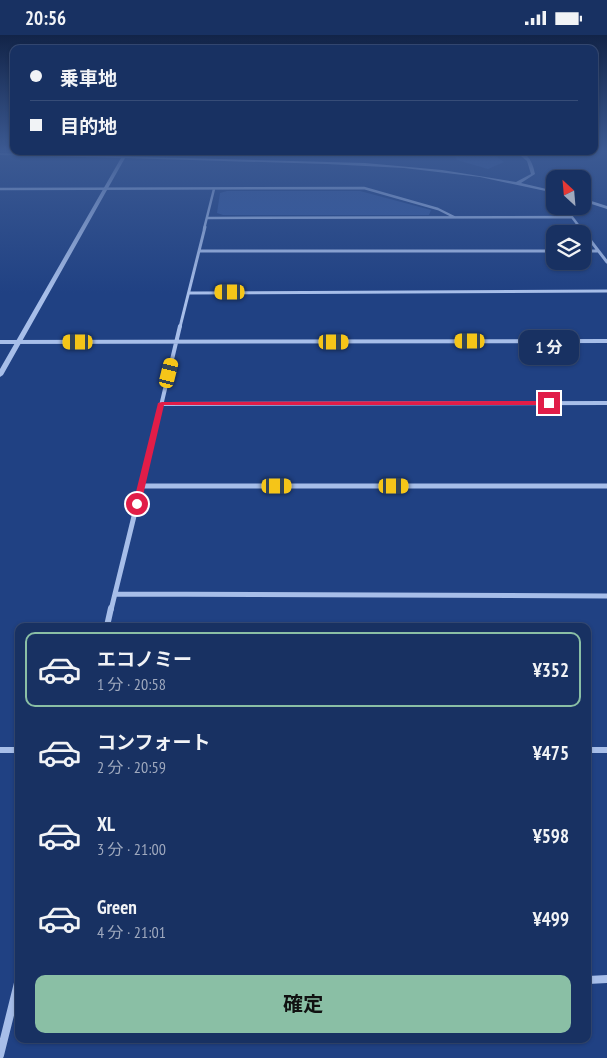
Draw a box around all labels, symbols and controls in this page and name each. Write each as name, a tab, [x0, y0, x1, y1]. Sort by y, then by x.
text: 20:56	[25, 6, 66, 30]
text: 乗車地	[60, 66, 117, 90]
text: 目的地	[60, 114, 117, 138]
north arrow	[546, 170, 591, 215]
map controls	[546, 170, 591, 270]
button: layers	[546, 225, 591, 270]
car	[215, 285, 245, 300]
callout: 1 分	[519, 331, 579, 365]
car	[455, 334, 485, 349]
car	[63, 335, 93, 350]
car	[319, 335, 349, 350]
text: 1 分	[536, 337, 562, 357]
car	[158, 357, 179, 389]
route end	[538, 392, 560, 414]
car	[262, 479, 292, 494]
car	[379, 479, 409, 494]
route start	[126, 493, 148, 515]
icon: car	[37, 647, 82, 692]
text: エコノミー	[97, 647, 192, 671]
text: ¥352	[533, 658, 569, 682]
text: 1 分 · 20:58	[97, 674, 166, 694]
icon: car	[37, 730, 82, 775]
text: コンフォート	[97, 730, 210, 754]
text: ¥475	[533, 741, 569, 765]
text: 2 分 · 20:59	[97, 757, 166, 777]
text: XL	[97, 812, 115, 836]
icon: car	[37, 813, 82, 858]
text: ¥598	[533, 824, 569, 848]
text: 3 分 · 21:00	[97, 839, 166, 859]
text: Green	[97, 895, 137, 919]
icon: car	[37, 896, 82, 941]
text: ¥499	[533, 907, 569, 931]
text: 4 分 · 21:01	[97, 922, 166, 942]
button: 確定	[35, 975, 571, 1033]

